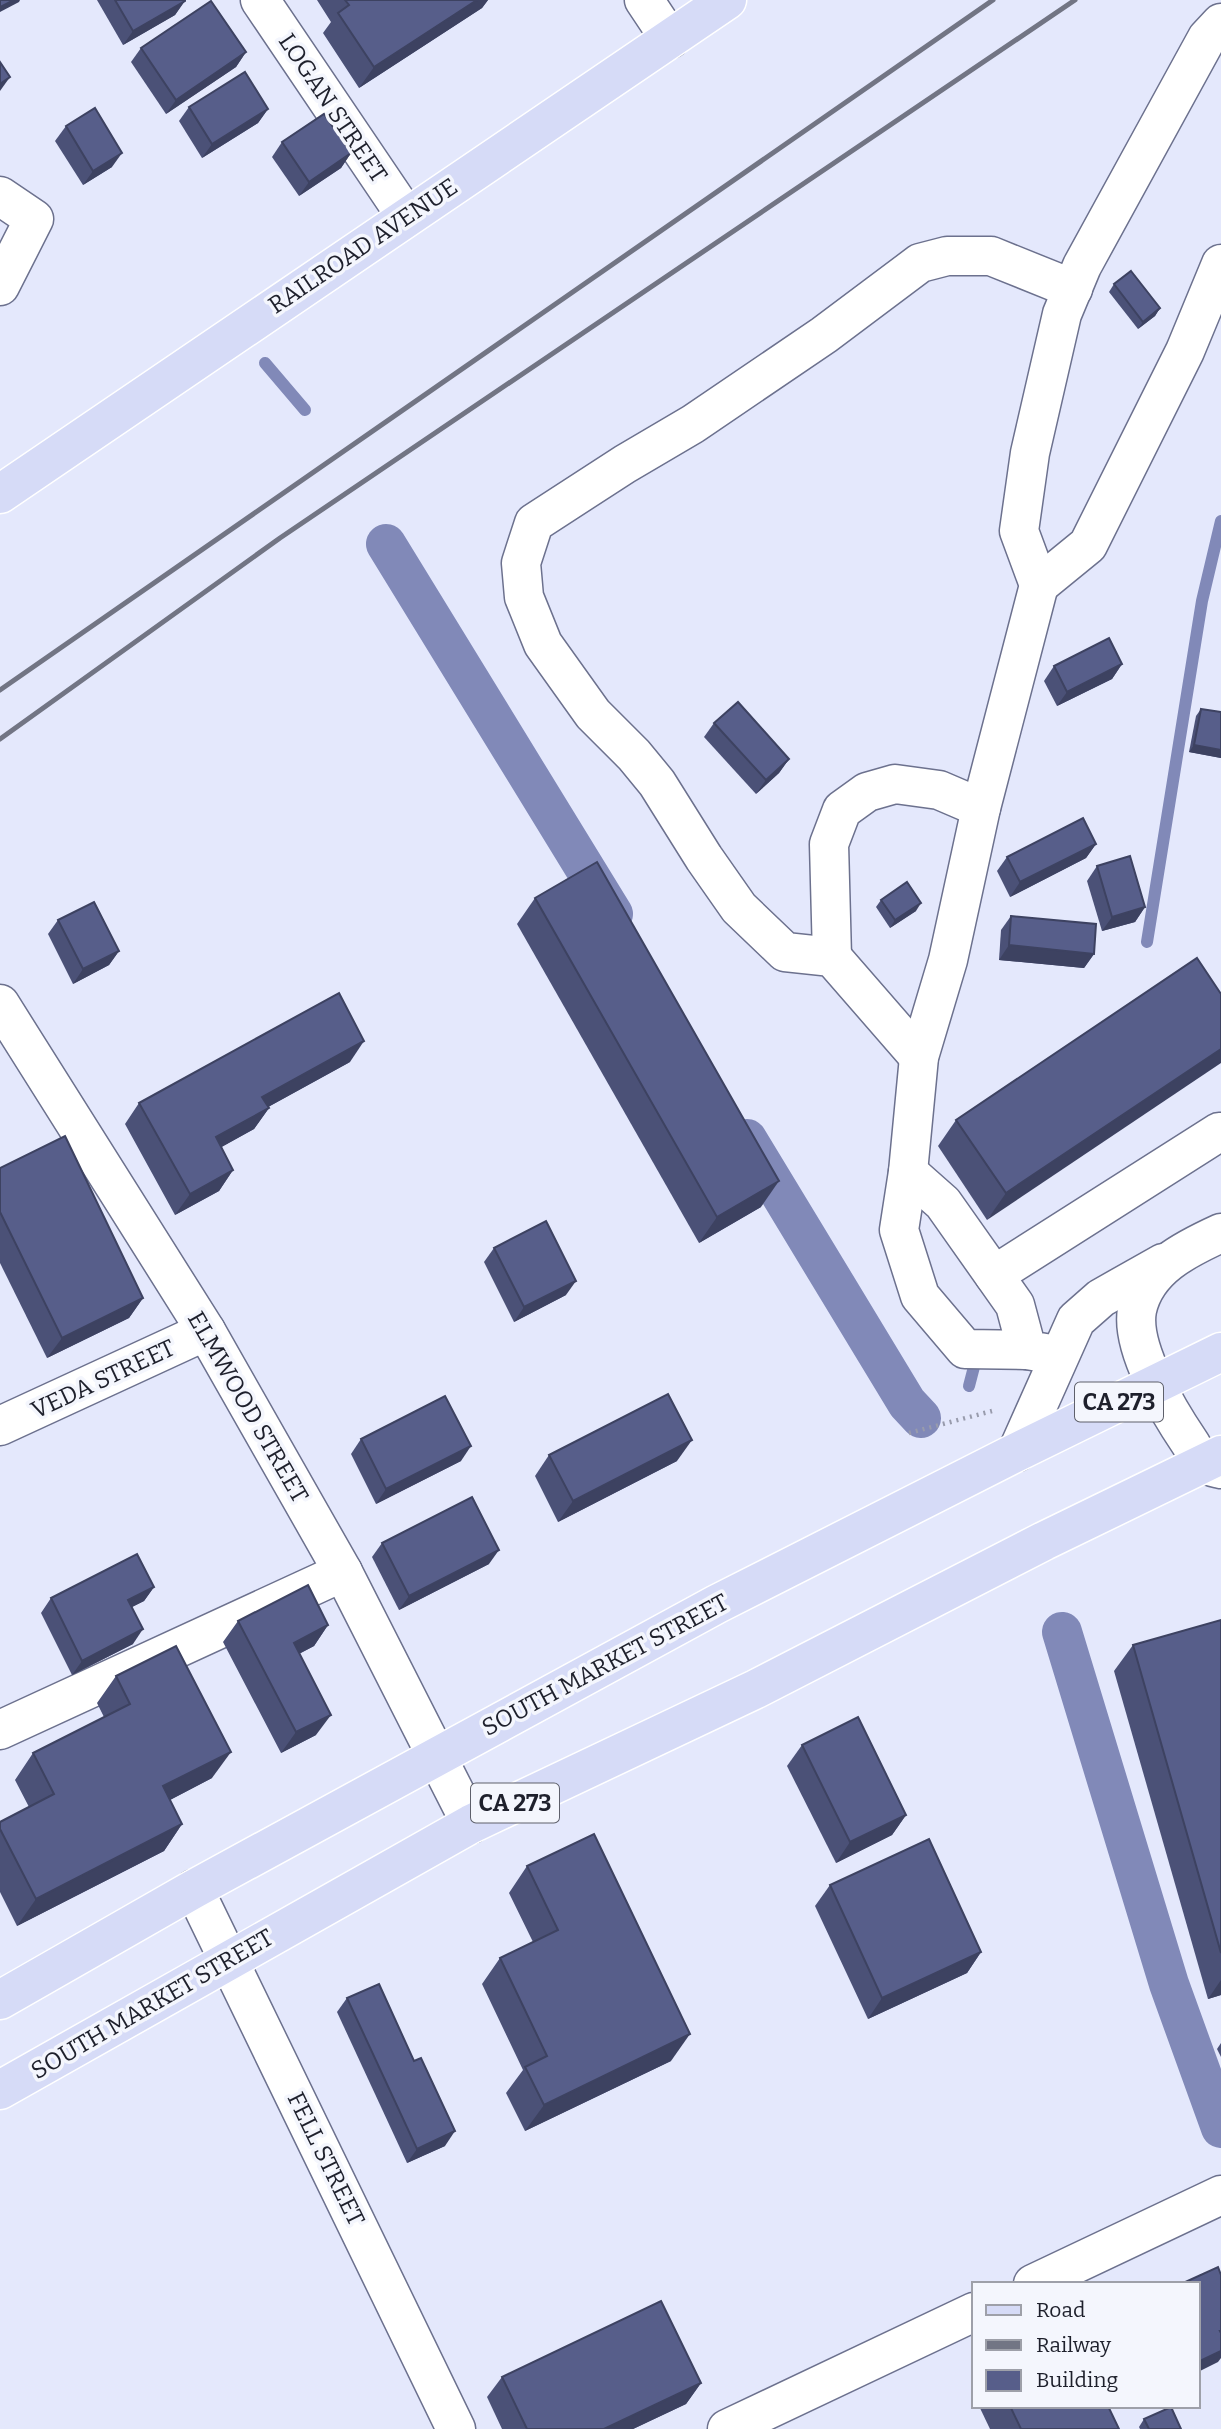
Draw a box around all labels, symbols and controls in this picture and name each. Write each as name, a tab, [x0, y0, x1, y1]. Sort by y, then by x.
street label: LOGAN STREET	[273, 28, 393, 188]
street label: RAILROAD AVENUE	[263, 172, 463, 320]
street label: ELMWOOD STREET	[182, 1306, 314, 1508]
street label: VEDA STREET	[27, 1334, 179, 1424]
road number: CA 273	[1075, 1382, 1163, 1422]
street label: SOUTH MARKET STREET	[477, 1588, 733, 1742]
road number: CA 273	[471, 1784, 559, 1822]
street label: SOUTH MARKET STREET	[26, 1923, 278, 2085]
street label: FELL STREET	[282, 2088, 370, 2230]
legend	[972, 2282, 1200, 2408]
text: Road	[1036, 2297, 1085, 2323]
text: Railway	[1036, 2332, 1112, 2358]
text: Building	[1036, 2367, 1119, 2393]

